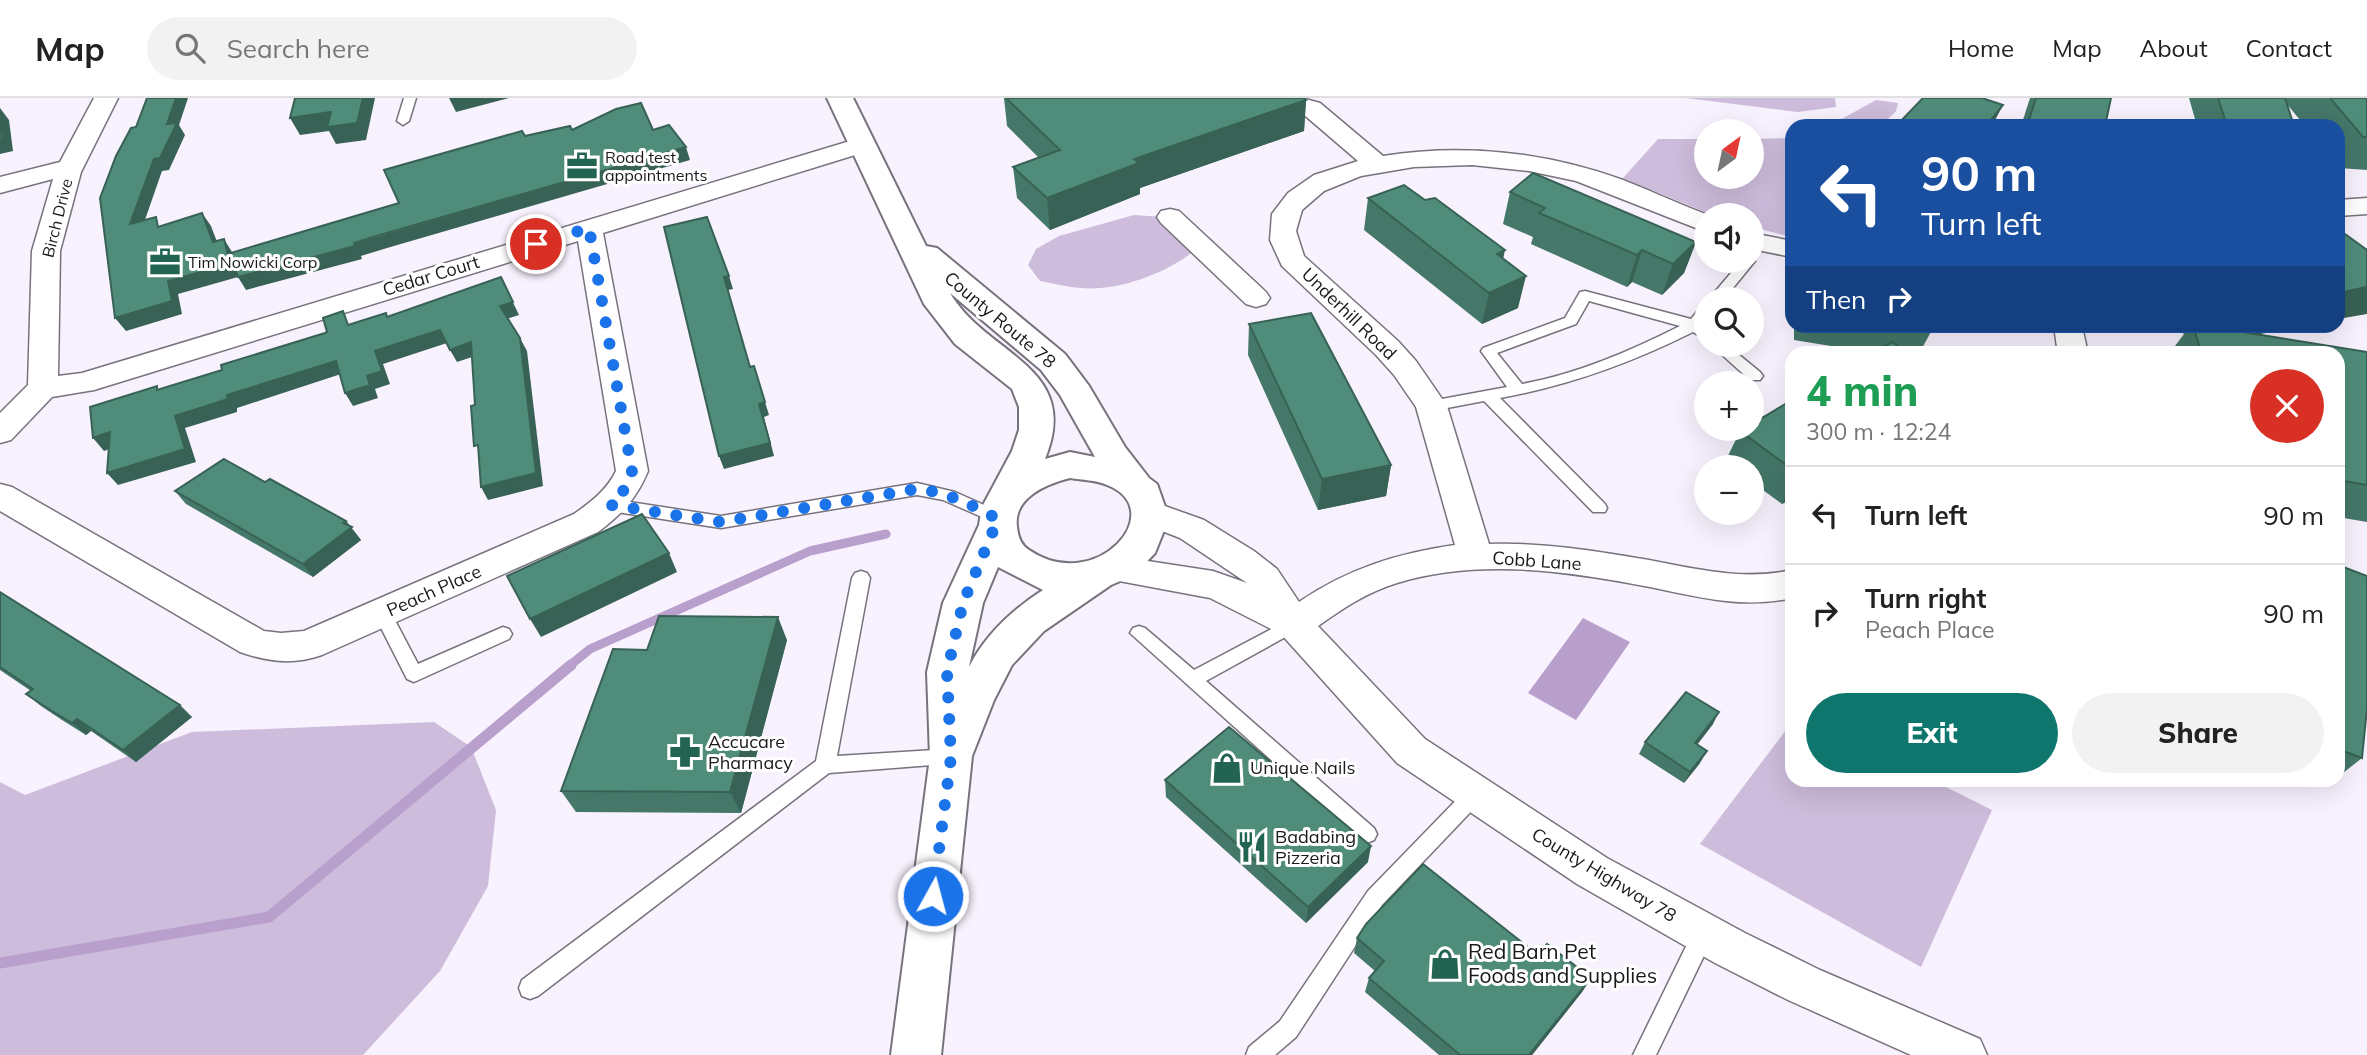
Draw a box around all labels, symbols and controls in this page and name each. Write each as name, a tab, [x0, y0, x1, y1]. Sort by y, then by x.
search box	[147, 17, 637, 80]
text: Map	[35, 28, 105, 69]
icon: search	[171, 29, 209, 67]
text: Search here	[227, 32, 370, 65]
text: Home	[1948, 33, 2014, 63]
text: Map	[2052, 33, 2102, 63]
text: About	[2140, 33, 2208, 63]
text: Contact	[2246, 33, 2332, 63]
north arrow	[1694, 119, 1764, 189]
map controls	[1694, 119, 1764, 525]
text: 90 m	[1921, 142, 2037, 203]
place label: Road test appointments	[605, 147, 707, 185]
icon: left	[1806, 147, 1897, 238]
office icon: Road test appointments	[565, 149, 599, 183]
street label: Birch Drive	[38, 177, 76, 259]
button: sound	[1694, 203, 1764, 273]
text: Turn left	[1921, 203, 2041, 243]
pin	[506, 214, 566, 274]
icon: arrive	[517, 225, 555, 263]
office icon: Tim Nowicki Corp	[148, 245, 182, 279]
street label: Cedar Court	[380, 250, 482, 301]
place label: Tim Nowicki Corp	[188, 252, 317, 272]
street label: Underhill Road	[1297, 263, 1402, 365]
street label: County Route 78	[940, 266, 1061, 373]
icon: right	[1880, 280, 1918, 318]
text: Then	[1806, 283, 1866, 316]
button: search	[1694, 287, 1764, 357]
text: 4 min	[1806, 364, 1919, 417]
button: close	[2250, 369, 2324, 443]
button: +	[1694, 371, 1764, 441]
text: 300 m · 12:24	[1806, 417, 1951, 446]
button: −	[1694, 455, 1764, 525]
icon: left	[1806, 496, 1844, 534]
text: Turn left	[1865, 499, 1967, 532]
text: 90 m	[2263, 499, 2324, 532]
street label: Cobb Lane	[1492, 546, 1582, 575]
street label: Peach Place	[383, 559, 485, 622]
text: Turn right	[1865, 582, 1986, 615]
icon: right	[1806, 594, 1844, 632]
text: 90 m	[2263, 597, 2324, 630]
text: Peach Place	[1865, 615, 1995, 644]
button: Exit	[1806, 693, 2058, 773]
button: Share	[2072, 693, 2324, 773]
place label: Accucare Pharmacy	[708, 730, 793, 774]
pharmacy icon: Accucare Pharmacy	[668, 735, 702, 769]
shop icon: Unique Nails	[1210, 751, 1244, 785]
place label: Unique Nails	[1250, 756, 1355, 779]
street label: County Highway 78	[1528, 822, 1681, 927]
place label: Badabing Pizzeria	[1275, 825, 1356, 869]
restaurant icon: Badabing Pizzeria	[1235, 830, 1269, 864]
position arrow	[896, 859, 970, 933]
place label: Red Barn Pet Foods and Supplies	[1468, 938, 1657, 988]
shop icon: Red Barn Pet Foods and Supplies	[1428, 947, 1462, 981]

